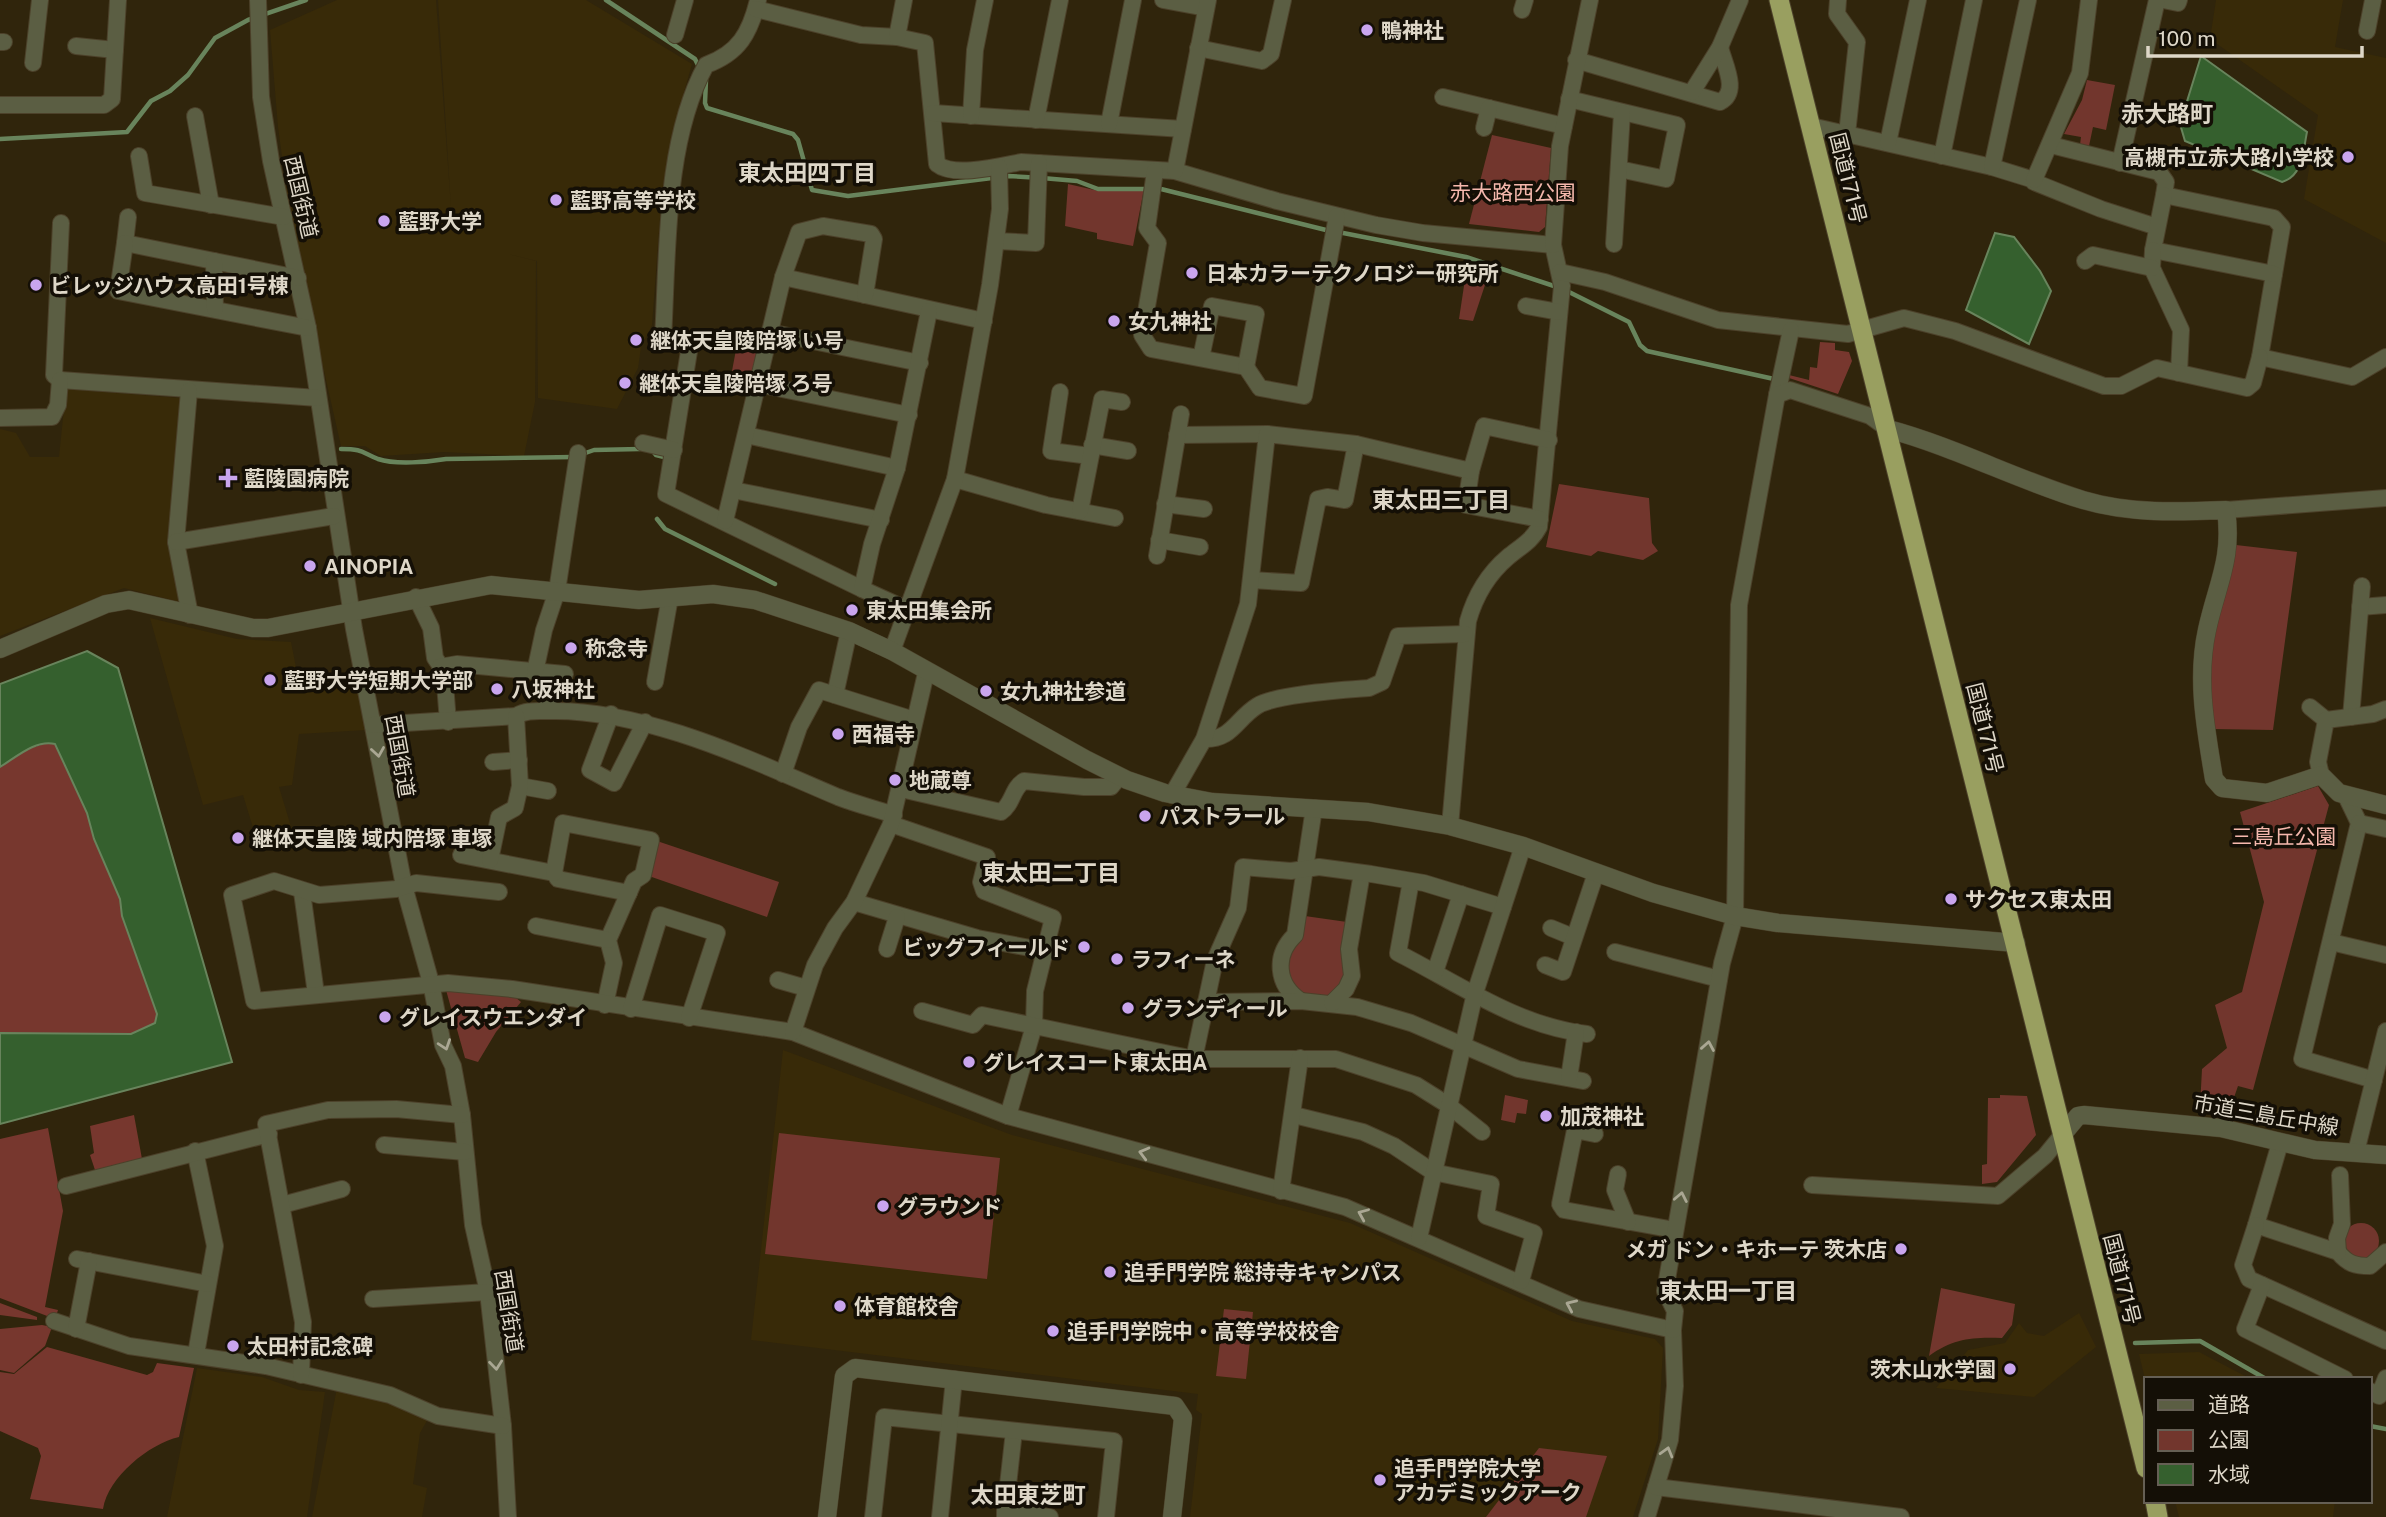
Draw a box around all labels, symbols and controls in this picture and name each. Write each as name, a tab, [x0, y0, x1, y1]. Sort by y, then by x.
scale bar	[2148, 14, 2362, 58]
place label: 鴨神社	[1381, 18, 1444, 43]
marker: 鴨神社	[1359, 22, 1375, 38]
text: 100 m	[2158, 26, 2215, 51]
district label: 赤大路町	[2121, 100, 2213, 127]
street label: 国道171号	[1825, 130, 1871, 226]
place label: 高槻市立赤大路小学校	[2124, 145, 2334, 170]
marker: 高槻市立赤大路小学校	[2340, 149, 2356, 165]
street label: 西国街道	[279, 153, 323, 241]
district label: 東太田四丁目	[738, 159, 876, 186]
park label: 赤大路西公園	[1450, 180, 1576, 205]
place label: 藍野高等学校	[570, 188, 696, 213]
marker: 藍野高等学校	[548, 192, 564, 208]
place label: 藍野大学	[398, 209, 482, 234]
marker: 藍野大学	[376, 213, 392, 229]
place label: 日本カラーテクノロジー研究所	[1206, 261, 1499, 286]
marker: 日本カラーテクノロジー研究所	[1184, 265, 1200, 281]
place label: ビレッジハウス高田1号棟	[50, 273, 289, 298]
marker: ビレッジハウス高田1号棟	[28, 277, 44, 293]
place label: 女九神社	[1128, 309, 1212, 334]
marker: 女九神社	[1106, 313, 1122, 329]
place label: 継体天皇陵陪塚 い号	[650, 328, 844, 353]
marker: 継体天皇陵陪塚 い号	[628, 332, 644, 348]
place label: 継体天皇陵陪塚 ろ号	[639, 371, 833, 396]
marker: 継体天皇陵陪塚 ろ号	[617, 375, 633, 391]
place label: 藍陵園病院	[244, 466, 349, 491]
marker: 藍陵園病院	[218, 468, 238, 488]
district label: 東太田三丁目	[1372, 486, 1510, 513]
place label: AINOPIA	[324, 554, 414, 579]
marker: AINOPIA	[302, 558, 318, 574]
place label: 東太田集会所	[866, 598, 992, 623]
marker: 東太田集会所	[844, 602, 860, 618]
place label: 称念寺	[585, 636, 648, 661]
marker: 称念寺	[563, 640, 579, 656]
place label: 藍野大学短期大学部	[284, 668, 473, 693]
marker: 藍野大学短期大学部	[262, 672, 278, 688]
place label: 八坂神社	[511, 677, 595, 702]
place label: 女九神社参道	[1000, 679, 1126, 704]
street label: 国道171号	[1962, 680, 2008, 776]
marker: 八坂神社	[489, 681, 505, 697]
marker: 女九神社参道	[978, 683, 994, 699]
street label: 西国街道	[380, 712, 420, 800]
place label: 西福寺	[852, 722, 915, 747]
marker: 西福寺	[830, 726, 846, 742]
one-way arrow	[370, 746, 385, 758]
place label: 地蔵尊	[909, 768, 972, 793]
marker: 地蔵尊	[887, 772, 903, 788]
place label: パストラール	[1159, 804, 1285, 829]
marker: パストラール	[1137, 808, 1153, 824]
park label: 三島丘公園	[2232, 824, 2337, 849]
place label: 継体天皇陵 域内陪塚 車塚	[252, 826, 492, 851]
marker: 継体天皇陵 域内陪塚 車塚	[230, 830, 246, 846]
district label: 東太田二丁目	[982, 859, 1120, 886]
place label: サクセス東太田	[1965, 887, 2112, 912]
marker: サクセス東太田	[1943, 891, 1959, 907]
place label: ビッグフィールド	[902, 935, 1070, 960]
marker: ビッグフィールド	[1076, 939, 1092, 955]
place label: ラフィーネ	[1131, 947, 1236, 972]
marker: ラフィーネ	[1109, 951, 1125, 967]
place label: グランディール	[1142, 996, 1288, 1021]
marker: グランディール	[1120, 1000, 1136, 1016]
place label: グレイスウエンダイ	[399, 1005, 587, 1030]
marker: グレイスウエンダイ	[377, 1009, 393, 1025]
one-way arrow	[437, 1038, 451, 1050]
one-way arrow	[1700, 1040, 1715, 1052]
place label: グレイスコート東太田A	[983, 1050, 1208, 1075]
marker: グレイスコート東太田A	[961, 1054, 977, 1070]
street label: 市道三島丘中線	[2191, 1090, 2341, 1140]
place label: 加茂神社	[1560, 1104, 1644, 1129]
marker: 加茂神社	[1538, 1108, 1554, 1124]
one-way arrow	[1138, 1147, 1150, 1161]
one-way arrow	[1673, 1191, 1688, 1203]
place label: グラウンド	[897, 1194, 1002, 1219]
marker: グラウンド	[875, 1198, 891, 1214]
one-way arrow	[1357, 1208, 1370, 1222]
street label: 国道171号	[2099, 1231, 2145, 1327]
place label: メガ ドン・キホーテ 茨木店	[1626, 1237, 1887, 1262]
marker: メガ ドン・キホーテ 茨木店	[1893, 1241, 1909, 1257]
place label: 追手門学院 総持寺キャンパス	[1124, 1260, 1402, 1285]
marker: 追手門学院 総持寺キャンパス	[1102, 1264, 1118, 1280]
street label: 西国街道	[490, 1268, 528, 1354]
district label: 東太田一丁目	[1659, 1277, 1797, 1304]
place label: 体育館校舎	[854, 1294, 959, 1319]
marker: 体育館校舎	[832, 1298, 848, 1314]
one-way arrow	[1566, 1299, 1578, 1313]
place label: 追手門学院中・高等学校校舎	[1067, 1319, 1340, 1344]
marker: 追手門学院中・高等学校校舎	[1045, 1323, 1061, 1339]
place label: 太田村記念碑	[247, 1334, 373, 1359]
marker: 太田村記念碑	[225, 1338, 241, 1354]
place label: 茨木山水学園	[1870, 1357, 1996, 1382]
one-way arrow	[489, 1359, 504, 1371]
marker: 茨木山水学園	[2002, 1361, 2018, 1377]
legend	[2144, 1377, 2372, 1503]
text: 道路	[2208, 1392, 2250, 1417]
text: 公園	[2208, 1427, 2250, 1452]
one-way arrow	[1658, 1446, 1673, 1458]
place label: 追手門学院大学 アカデミックアーク	[1394, 1456, 1582, 1505]
text: 水域	[2208, 1462, 2250, 1487]
marker: 追手門学院大学 アカデミックアーク	[1372, 1472, 1388, 1488]
district label: 太田東芝町	[971, 1481, 1086, 1508]

